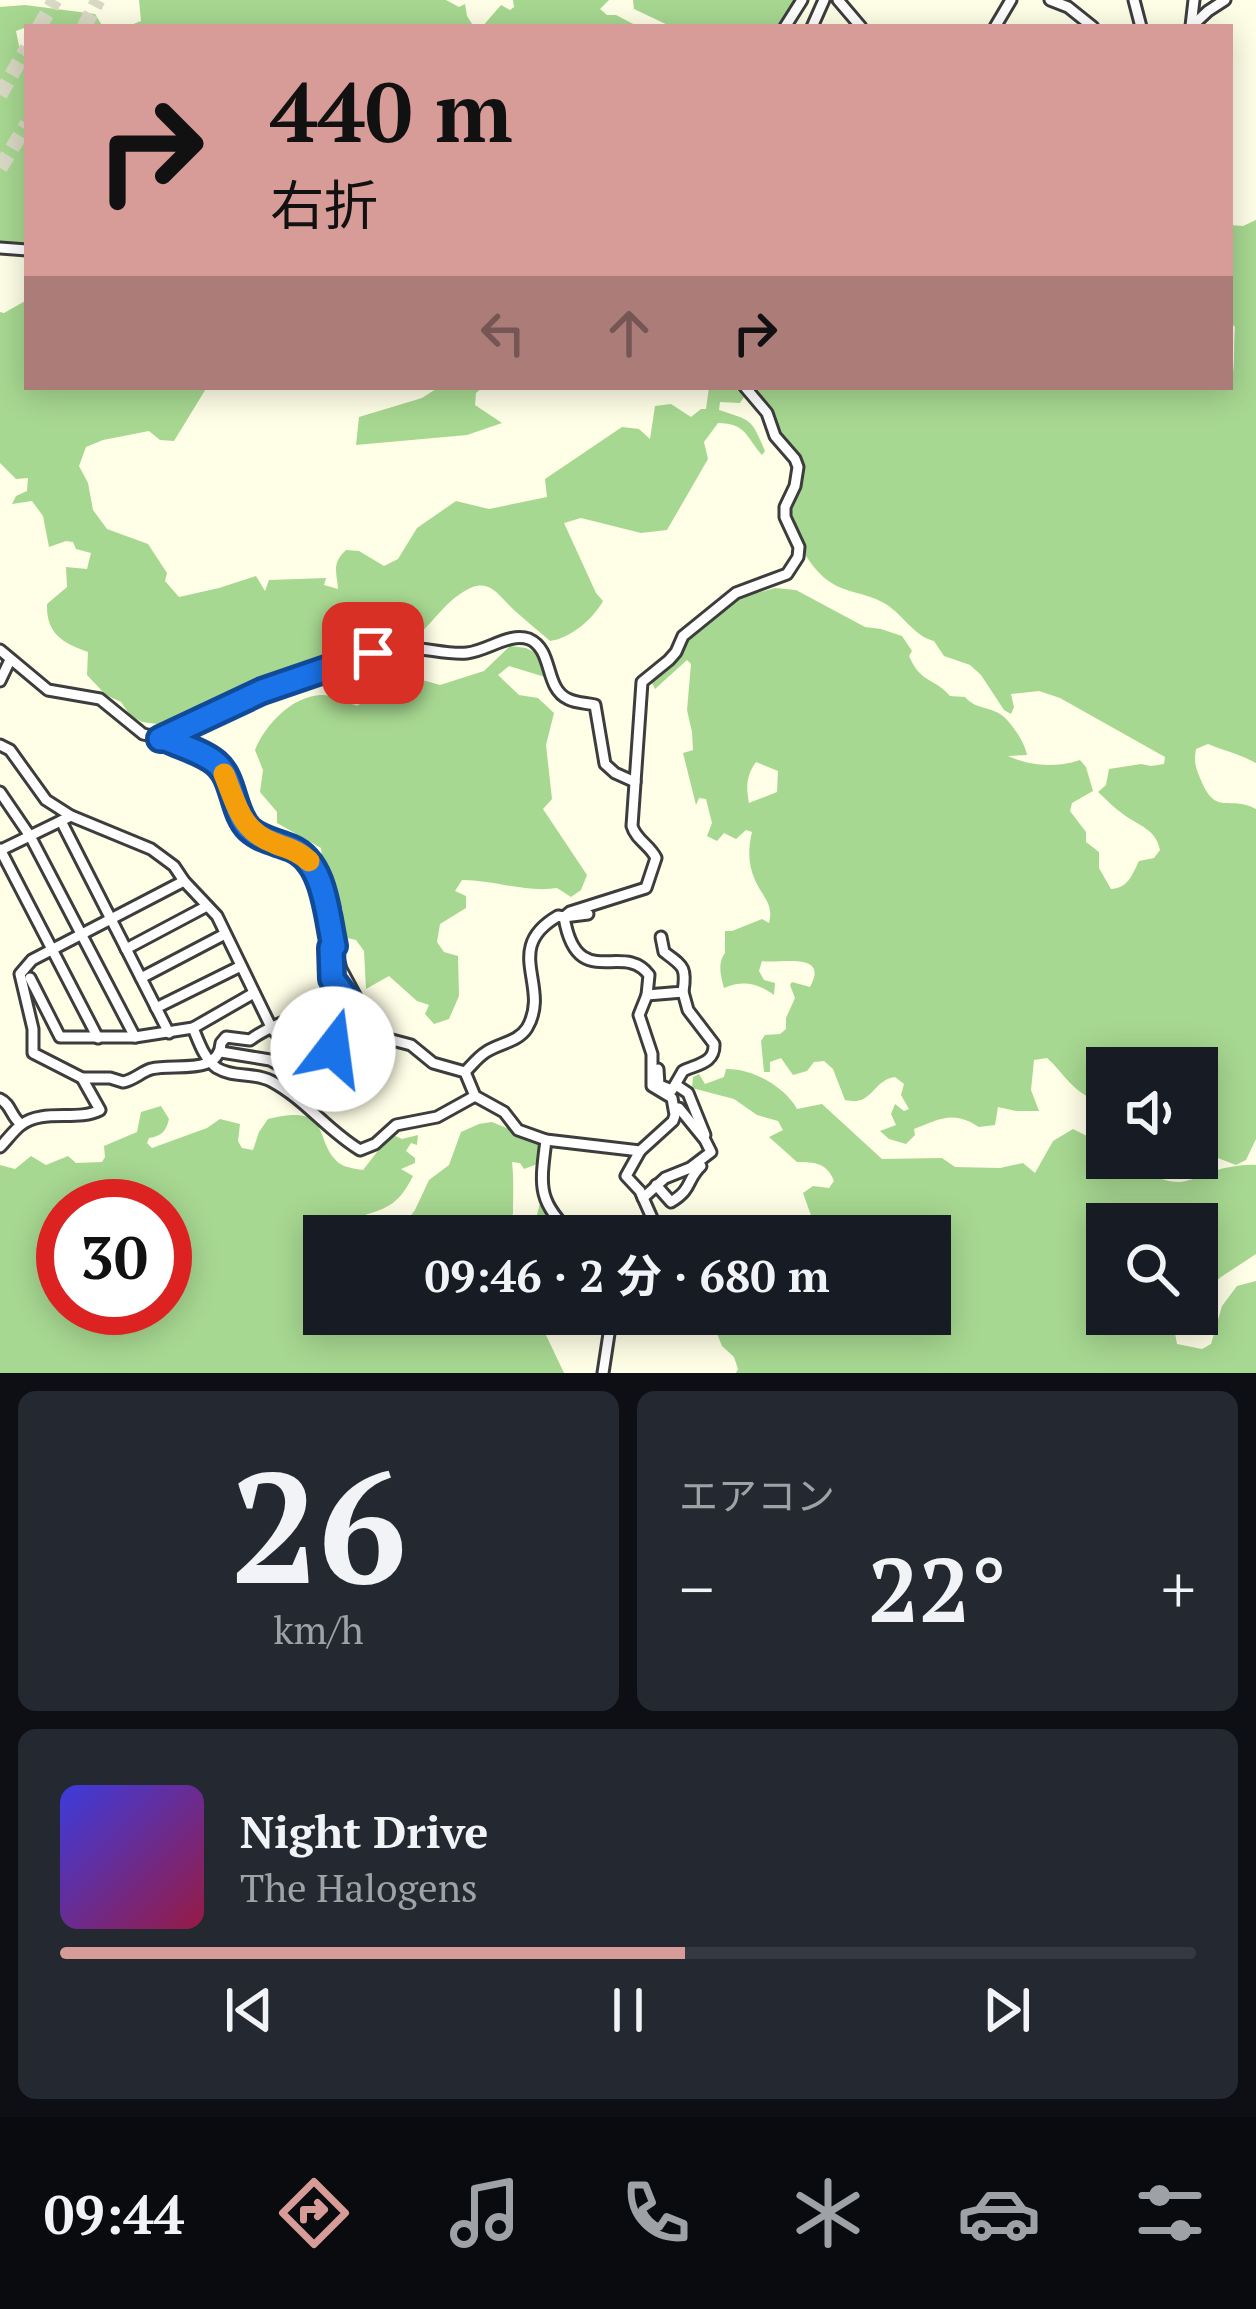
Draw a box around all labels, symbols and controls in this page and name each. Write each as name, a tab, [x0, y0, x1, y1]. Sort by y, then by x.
text: 440 m	[270, 55, 513, 166]
icon: right	[72, 72, 228, 228]
text: 右折	[270, 169, 378, 240]
icon: left	[470, 300, 536, 366]
icon: ahead	[596, 300, 662, 366]
icon: right	[722, 300, 788, 366]
pin	[322, 602, 424, 704]
icon: arrive	[340, 620, 406, 686]
position arrow	[270, 986, 396, 1112]
map controls	[1086, 1047, 1218, 1335]
button: sound	[1086, 1047, 1218, 1179]
speed limit sign: 30	[36, 1179, 192, 1335]
button: search	[1086, 1203, 1218, 1335]
text: 09:46 · 2 分 · 680 m	[425, 1245, 829, 1305]
text: 26	[230, 1421, 407, 1628]
text: エアコン	[679, 1469, 835, 1521]
text: 22°	[868, 1528, 1007, 1648]
text: −	[679, 1544, 714, 1632]
text: +	[1161, 1544, 1196, 1632]
text: km/h	[273, 1603, 364, 1655]
text: Night Drive	[240, 1801, 489, 1861]
text: The Halogens	[240, 1861, 478, 1913]
icon: previous	[216, 1977, 282, 2043]
icon: pause	[595, 1977, 661, 2043]
icon: next	[974, 1977, 1040, 2043]
icon: directions	[272, 2171, 356, 2255]
icon: music	[443, 2171, 527, 2255]
icon: phone	[614, 2171, 698, 2255]
icon: climate	[786, 2171, 870, 2255]
icon: car	[957, 2171, 1041, 2255]
icon: filters	[1128, 2171, 1212, 2255]
text: 09:44	[44, 2178, 184, 2249]

